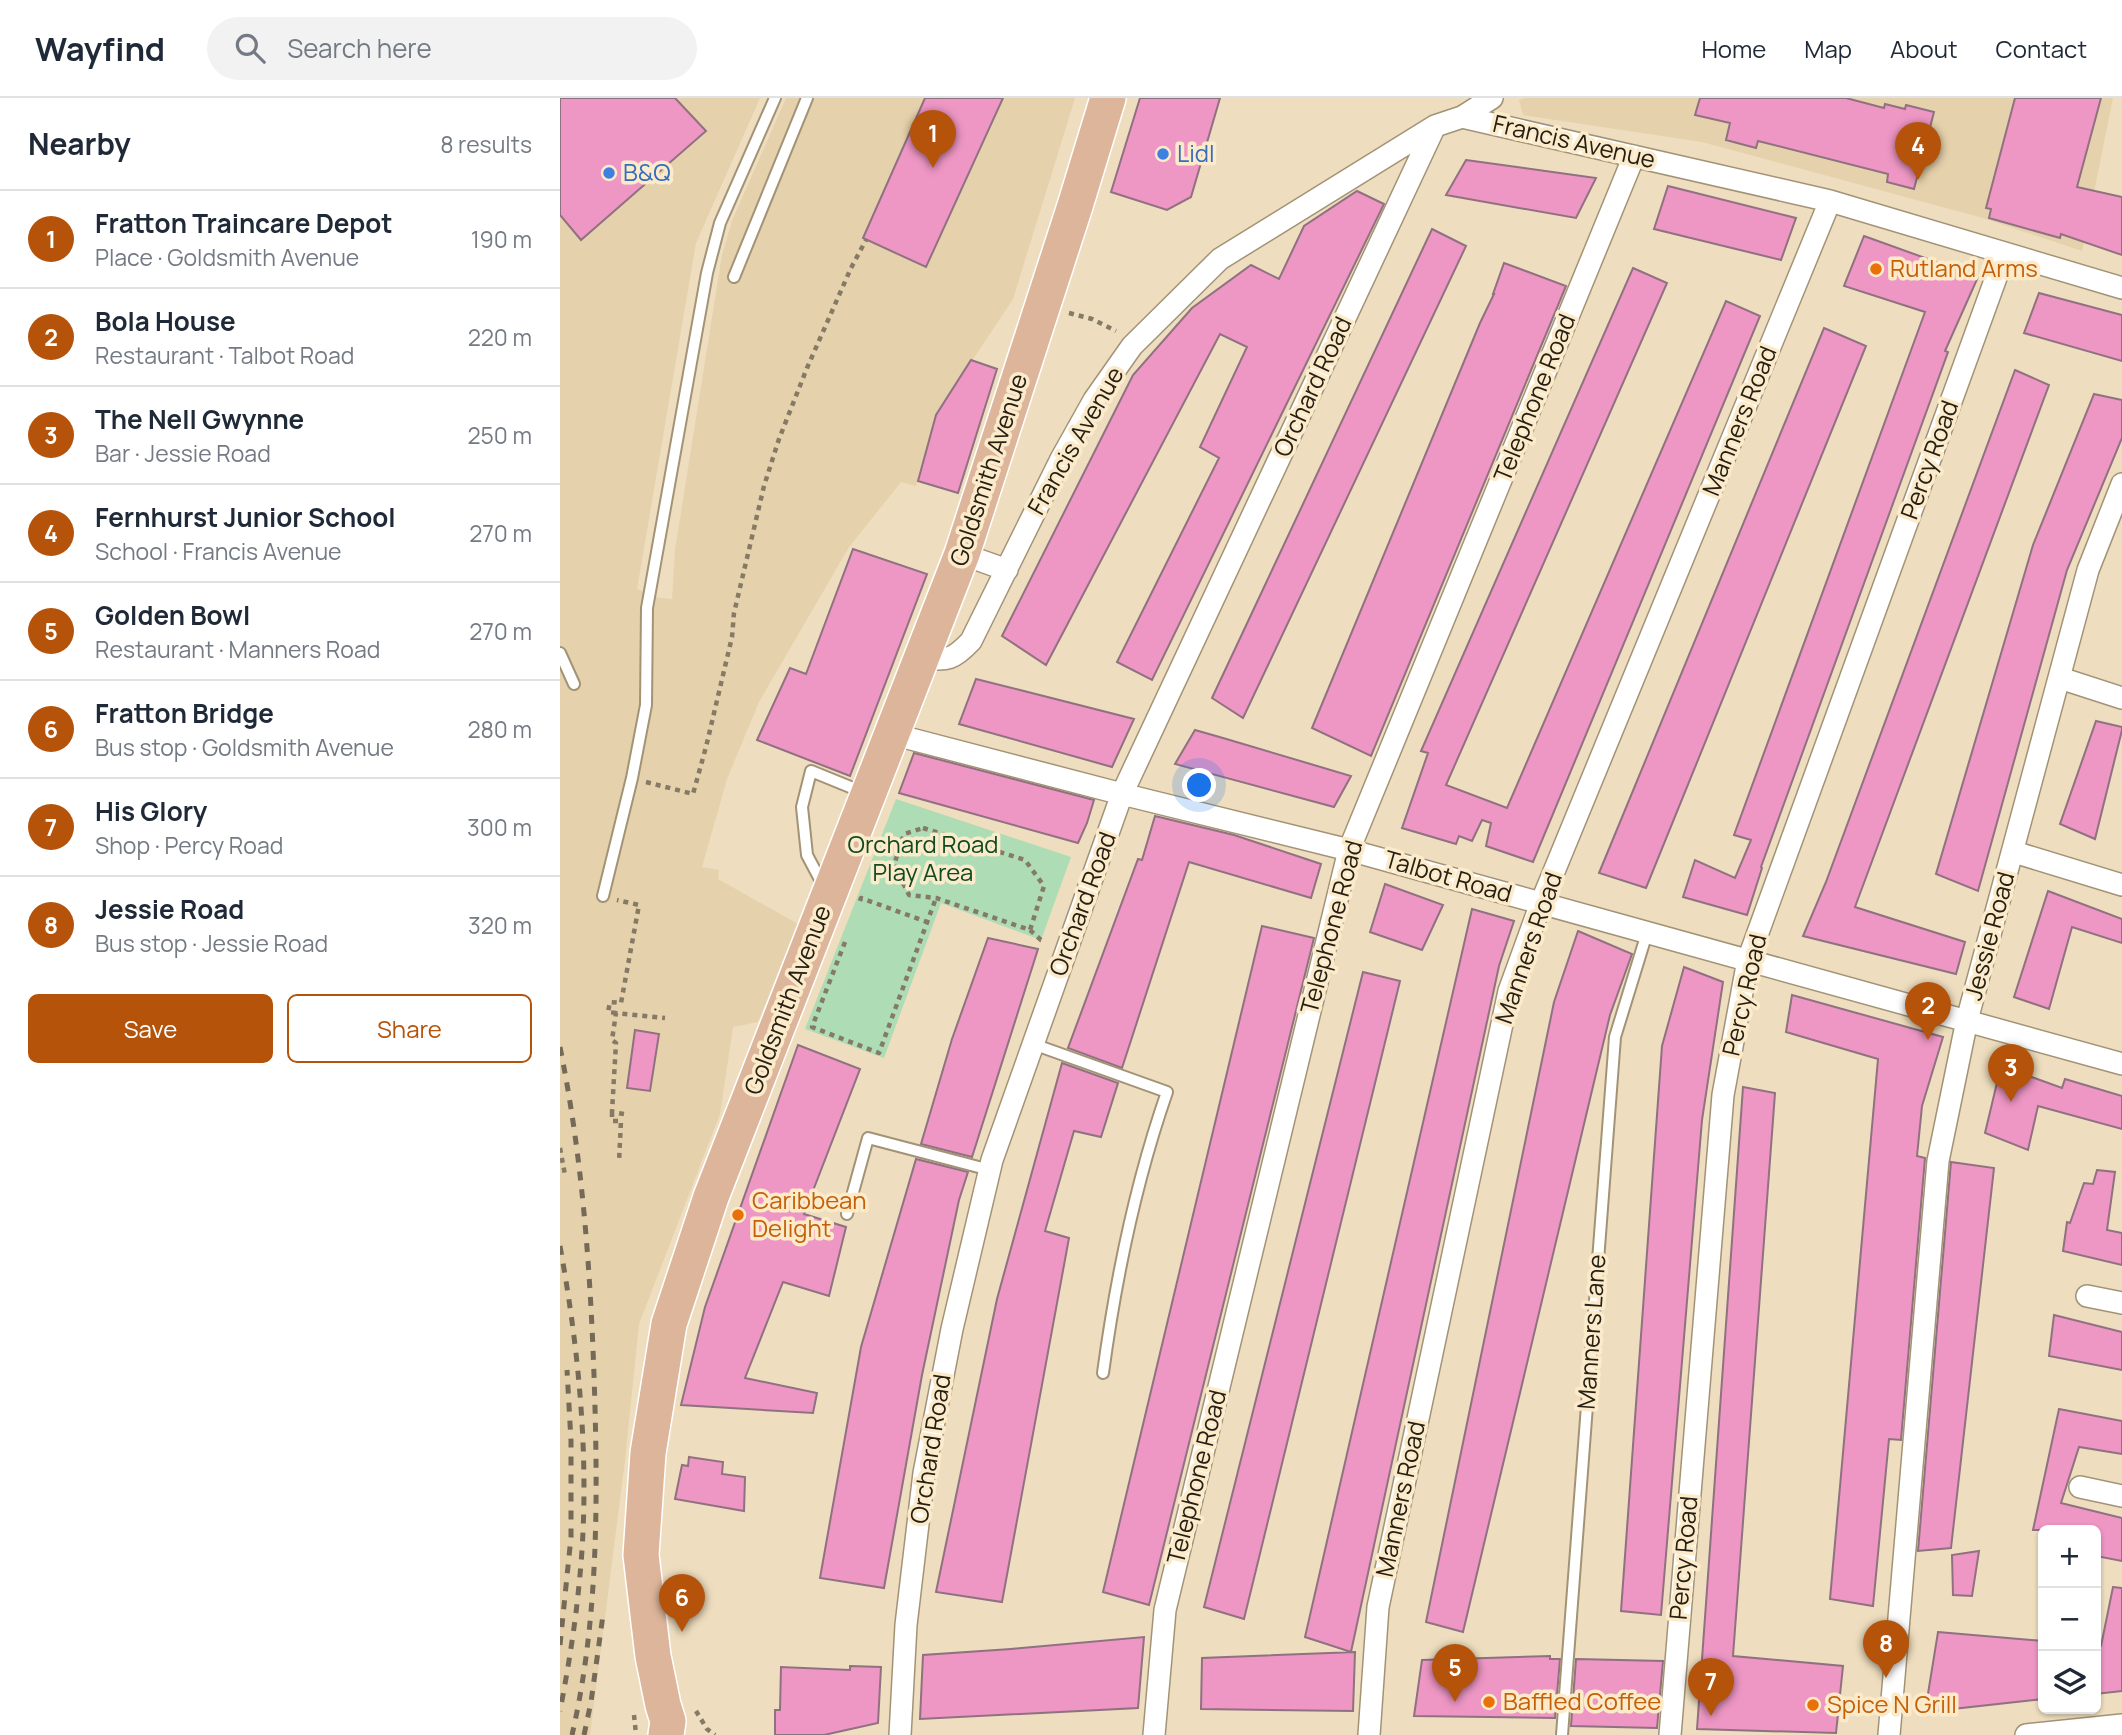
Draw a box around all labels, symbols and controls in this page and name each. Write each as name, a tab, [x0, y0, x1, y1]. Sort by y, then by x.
search box	[207, 17, 697, 80]
text: Wayfind	[35, 26, 165, 71]
icon: search	[231, 29, 269, 67]
text: Search here	[287, 30, 432, 66]
text: Home	[1701, 32, 1766, 65]
text: Map	[1804, 32, 1852, 65]
text: About	[1890, 32, 1958, 65]
text: Contact	[1996, 32, 2087, 65]
street label: Francis Avenue	[1490, 106, 1659, 175]
pin: 1	[910, 110, 956, 168]
pin: 4	[1895, 122, 1941, 180]
text: Nearby	[28, 123, 131, 164]
text: 8 results	[440, 128, 532, 160]
place label: Lidl	[1177, 136, 1215, 169]
marker: Lidl	[1155, 146, 1171, 162]
place label: B&Q	[623, 155, 671, 188]
marker: B&Q	[601, 165, 617, 181]
text: Fratton Traincare Depot	[95, 205, 392, 241]
text: 1	[46, 223, 56, 255]
text: 190 m	[471, 223, 532, 255]
text: Place · Goldsmith Avenue	[95, 241, 359, 273]
place label: Rutland Arms	[1890, 251, 2038, 284]
marker: Rutland Arms	[1868, 261, 1884, 277]
text: Bola House	[95, 303, 236, 339]
street label: Telephone Road	[1485, 309, 1582, 486]
street label: Orchard Road	[1265, 311, 1358, 462]
text: 2	[44, 321, 58, 353]
text: 220 m	[468, 321, 532, 353]
text: Restaurant · Talbot Road	[95, 339, 354, 371]
street label: Manners Road	[1694, 341, 1784, 500]
street label: Francis Avenue	[1019, 360, 1130, 520]
street label: Goldsmith Avenue	[941, 369, 1034, 570]
street label: Percy Road	[1892, 396, 1965, 523]
text: The Nell Gwynne	[95, 401, 304, 437]
text: 3	[44, 419, 58, 451]
text: 250 m	[467, 419, 532, 451]
text: Bar · Jessie Road	[95, 437, 271, 469]
text: Fernhurst Junior School	[95, 499, 396, 535]
text: 4	[44, 517, 58, 549]
text: 270 m	[469, 517, 532, 549]
text: School · Francis Avenue	[95, 535, 342, 567]
text: Golden Bowl	[95, 597, 250, 633]
text: 5	[44, 615, 58, 647]
text: 270 m	[469, 615, 532, 647]
text: Restaurant · Manners Road	[95, 633, 380, 665]
text: Fratton Bridge	[95, 695, 274, 731]
text: 6	[44, 713, 58, 745]
text: 280 m	[467, 713, 532, 745]
text: Bus stop · Goldsmith Avenue	[95, 731, 394, 763]
your location	[1182, 768, 1216, 802]
text: His Glory	[95, 793, 207, 829]
text: 7	[45, 811, 57, 843]
text: 300 m	[467, 811, 532, 843]
park label: Orchard Road Play Area	[848, 827, 998, 888]
street label: Orchard Road	[1040, 827, 1123, 980]
text: Shop · Percy Road	[95, 829, 283, 861]
street label: Telephone Road	[1292, 836, 1370, 1017]
street label: Talbot Road	[1381, 842, 1516, 910]
street label: Manners Road	[1486, 867, 1569, 1028]
street label: Jessie Road	[1956, 868, 2022, 1003]
text: Jessie Road	[95, 891, 244, 927]
street label: Goldsmith Avenue	[735, 900, 838, 1099]
text: 8	[44, 909, 58, 941]
text: 320 m	[468, 909, 532, 941]
text: Bus stop · Jessie Road	[95, 927, 328, 959]
street label: Percy Road	[1714, 931, 1774, 1059]
pin: 2	[1905, 982, 1951, 1040]
button: Save	[28, 994, 273, 1063]
button: Share	[287, 994, 532, 1063]
pin: 3	[1988, 1044, 2034, 1102]
place label: Caribbean Delight	[752, 1183, 867, 1244]
marker: Caribbean Delight	[730, 1207, 746, 1223]
street label: Manners Lane	[1569, 1253, 1612, 1411]
street label: Orchard Road	[901, 1372, 958, 1526]
street label: Telephone Road	[1158, 1386, 1233, 1567]
street label: Manners Road	[1367, 1418, 1432, 1580]
street label: Percy Road	[1661, 1495, 1704, 1621]
map controls	[2038, 1525, 2101, 1714]
button: +	[2038, 1525, 2101, 1588]
pin: 6	[659, 1574, 705, 1632]
button: −	[2038, 1588, 2101, 1651]
pin: 8	[1863, 1620, 1909, 1678]
pin: 5	[1432, 1644, 1478, 1702]
button: layers	[2038, 1651, 2101, 1714]
pin: 7	[1688, 1658, 1734, 1716]
place label: Baffled Coffee	[1503, 1684, 1661, 1717]
place label: Spice N Grill	[1827, 1687, 1957, 1720]
marker: Baffled Coffee	[1481, 1694, 1497, 1710]
marker: Spice N Grill	[1805, 1697, 1821, 1713]

